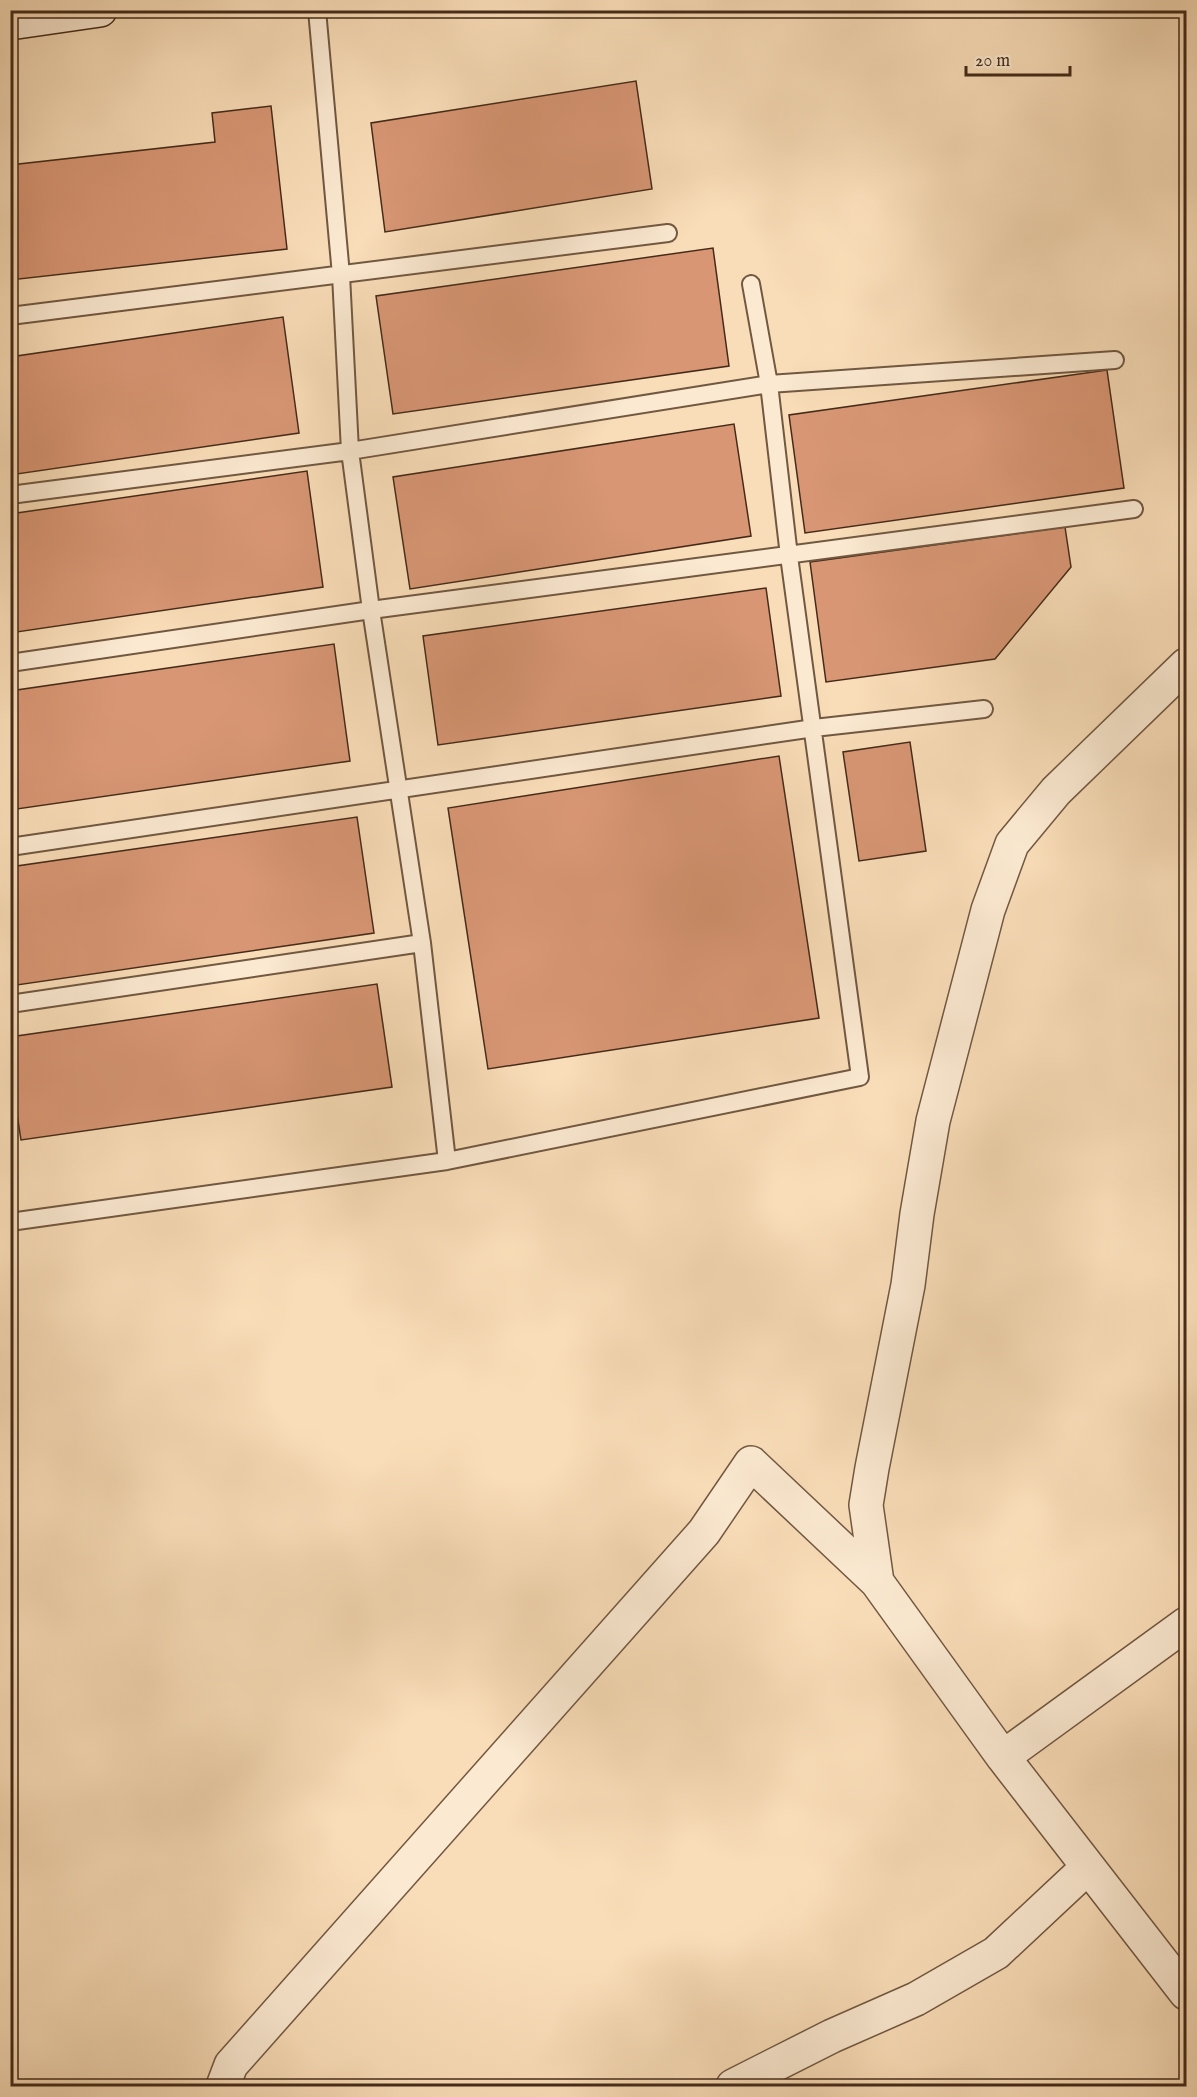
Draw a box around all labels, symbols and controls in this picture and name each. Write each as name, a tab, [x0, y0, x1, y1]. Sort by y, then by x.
scale bar	[966, 39, 1070, 77]
text: 20 m	[975, 50, 1010, 73]

